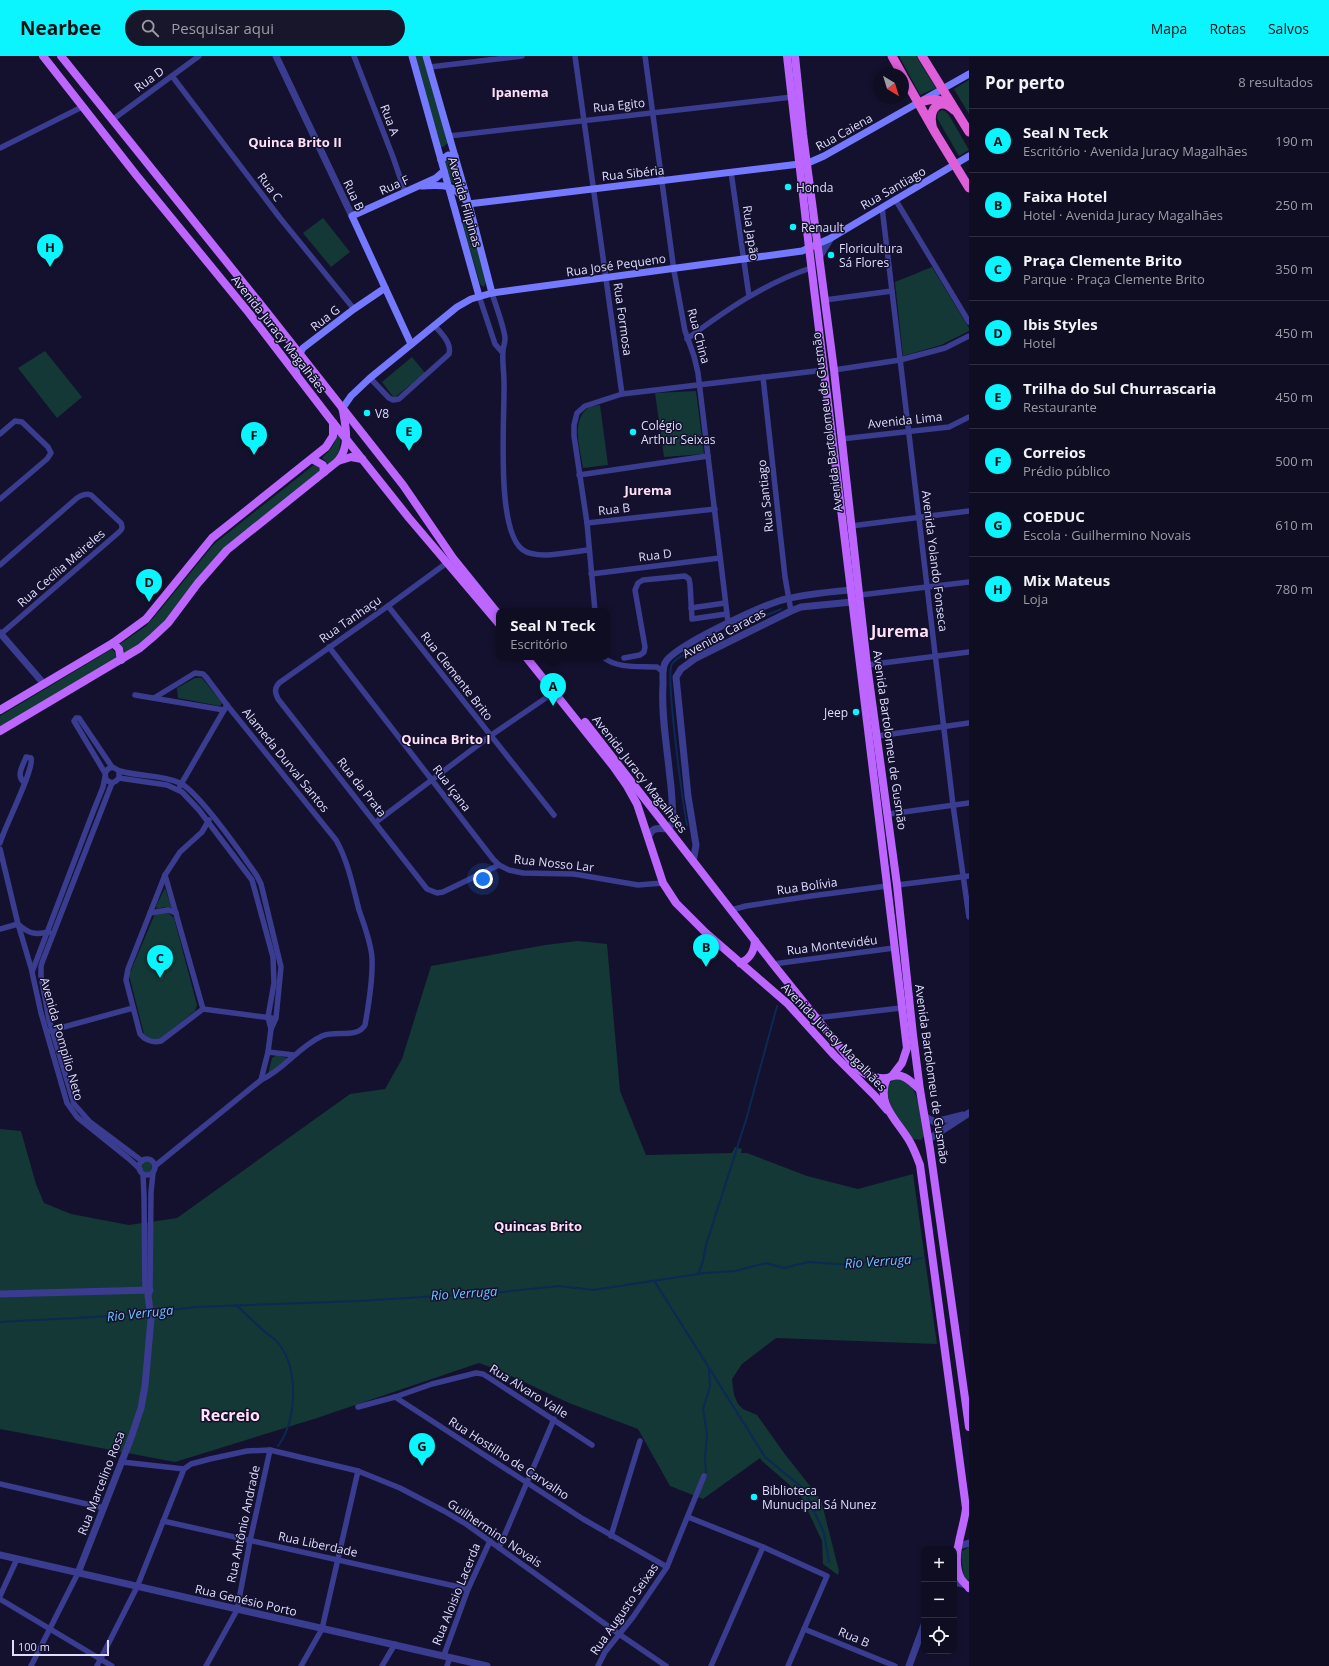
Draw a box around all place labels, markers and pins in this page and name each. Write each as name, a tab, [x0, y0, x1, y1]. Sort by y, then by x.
place label: Honda	[796, 179, 833, 196]
marker: Honda	[783, 182, 793, 192]
place label: Renault	[801, 219, 844, 236]
marker: Renault	[788, 222, 798, 232]
pin: H	[37, 234, 63, 267]
place label: Floricultura Sá Flores	[839, 240, 903, 271]
marker: Floricultura Sá Flores	[826, 250, 836, 260]
place label: V8	[375, 405, 389, 422]
marker: V8	[362, 408, 372, 418]
place label: Colégio Arthur Seixas	[641, 417, 716, 448]
pin: E	[396, 418, 422, 451]
pin: F	[241, 422, 267, 455]
marker: Colégio Arthur Seixas	[628, 427, 638, 437]
pin: D	[136, 569, 162, 602]
pin: A	[540, 673, 566, 706]
place label: Jeep	[823, 704, 848, 721]
marker: Jeep	[851, 707, 861, 717]
pin: B	[693, 934, 719, 967]
pin: C	[147, 945, 173, 978]
pin: G	[409, 1433, 435, 1466]
place label: Biblioteca Munucipal Sá Nunez	[762, 1482, 877, 1513]
marker: Biblioteca Munucipal Sá Nunez	[749, 1492, 759, 1502]

